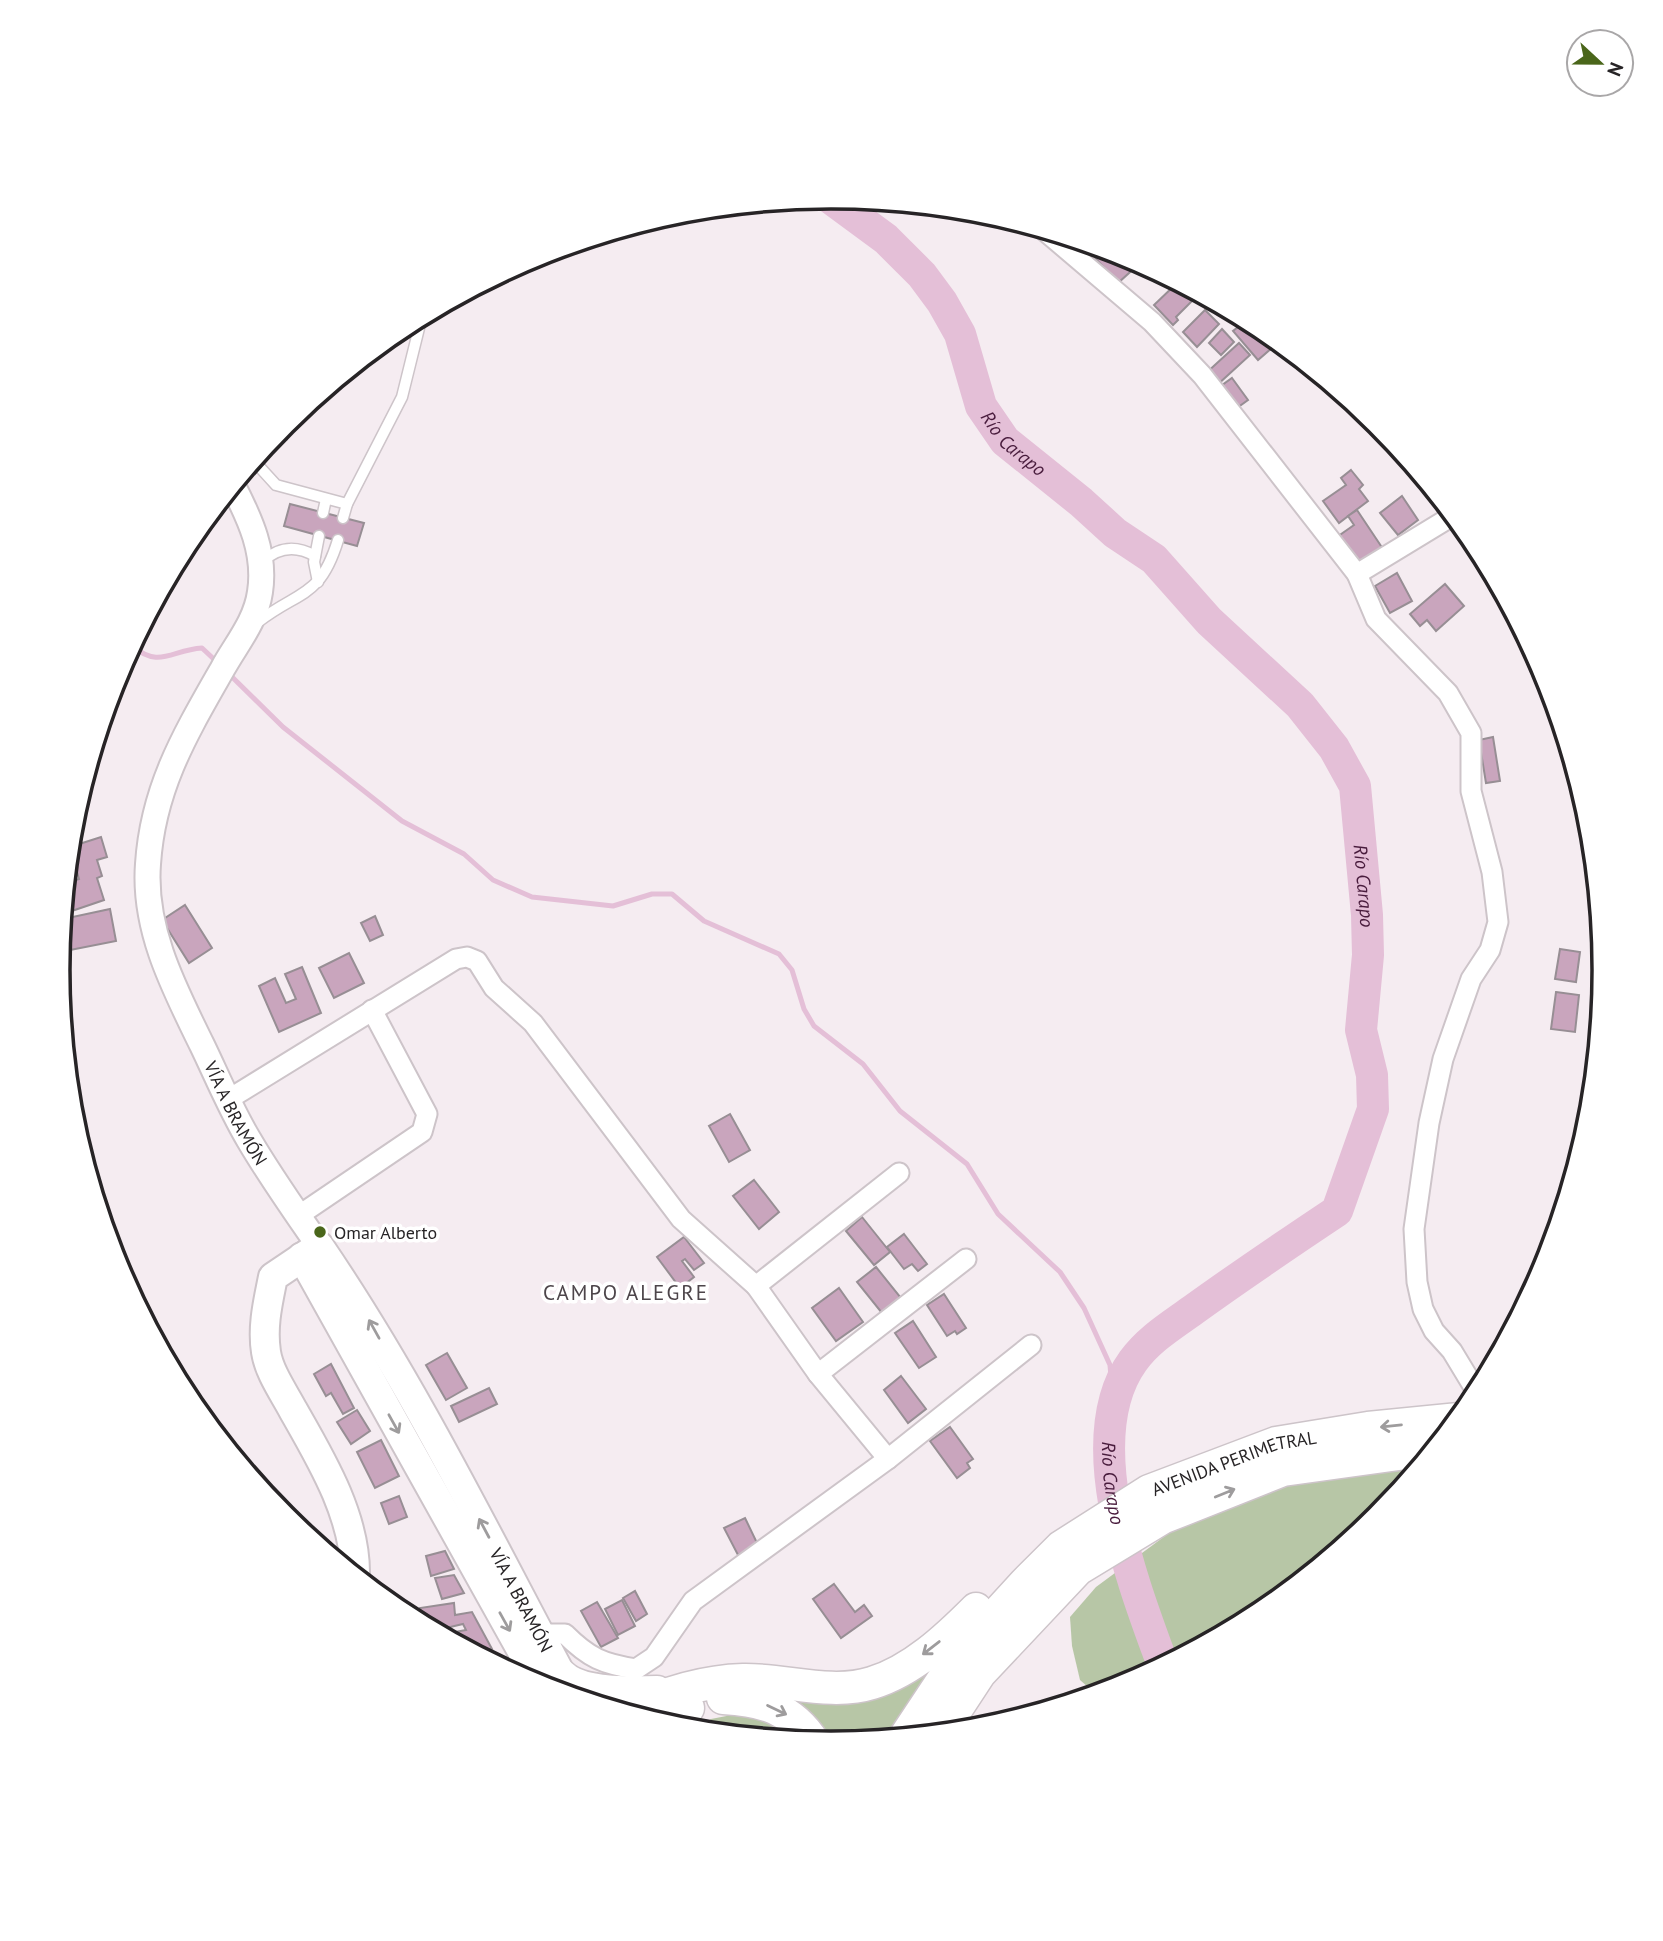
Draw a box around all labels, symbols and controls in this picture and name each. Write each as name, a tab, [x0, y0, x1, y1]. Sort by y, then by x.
north arrow	[1565, 28, 1635, 98]
text: N	[1602, 59, 1629, 80]
water label: Río Carapo	[976, 406, 1051, 481]
water label: Río Carapo	[1348, 843, 1379, 928]
street label: VÍA A BRAMÓN	[199, 1056, 273, 1169]
place label: Omar Alberto	[334, 1221, 437, 1244]
marker: Omar Alberto	[312, 1224, 328, 1240]
district label: CAMPO ALEGRE	[543, 1279, 709, 1306]
one-way arrow	[367, 1320, 381, 1340]
one-way arrow	[388, 1413, 401, 1434]
one-way arrow	[1381, 1420, 1403, 1433]
street label: AVENIDA PERIMETRAL	[1148, 1425, 1318, 1500]
water label: Río Carapo	[1097, 1442, 1130, 1527]
one-way arrow	[1214, 1485, 1236, 1498]
one-way arrow	[477, 1518, 490, 1539]
street label: VÍA A BRAMÓN	[485, 1543, 558, 1656]
one-way arrow	[498, 1612, 512, 1632]
one-way arrow	[923, 1641, 941, 1656]
one-way arrow	[766, 1704, 787, 1718]

